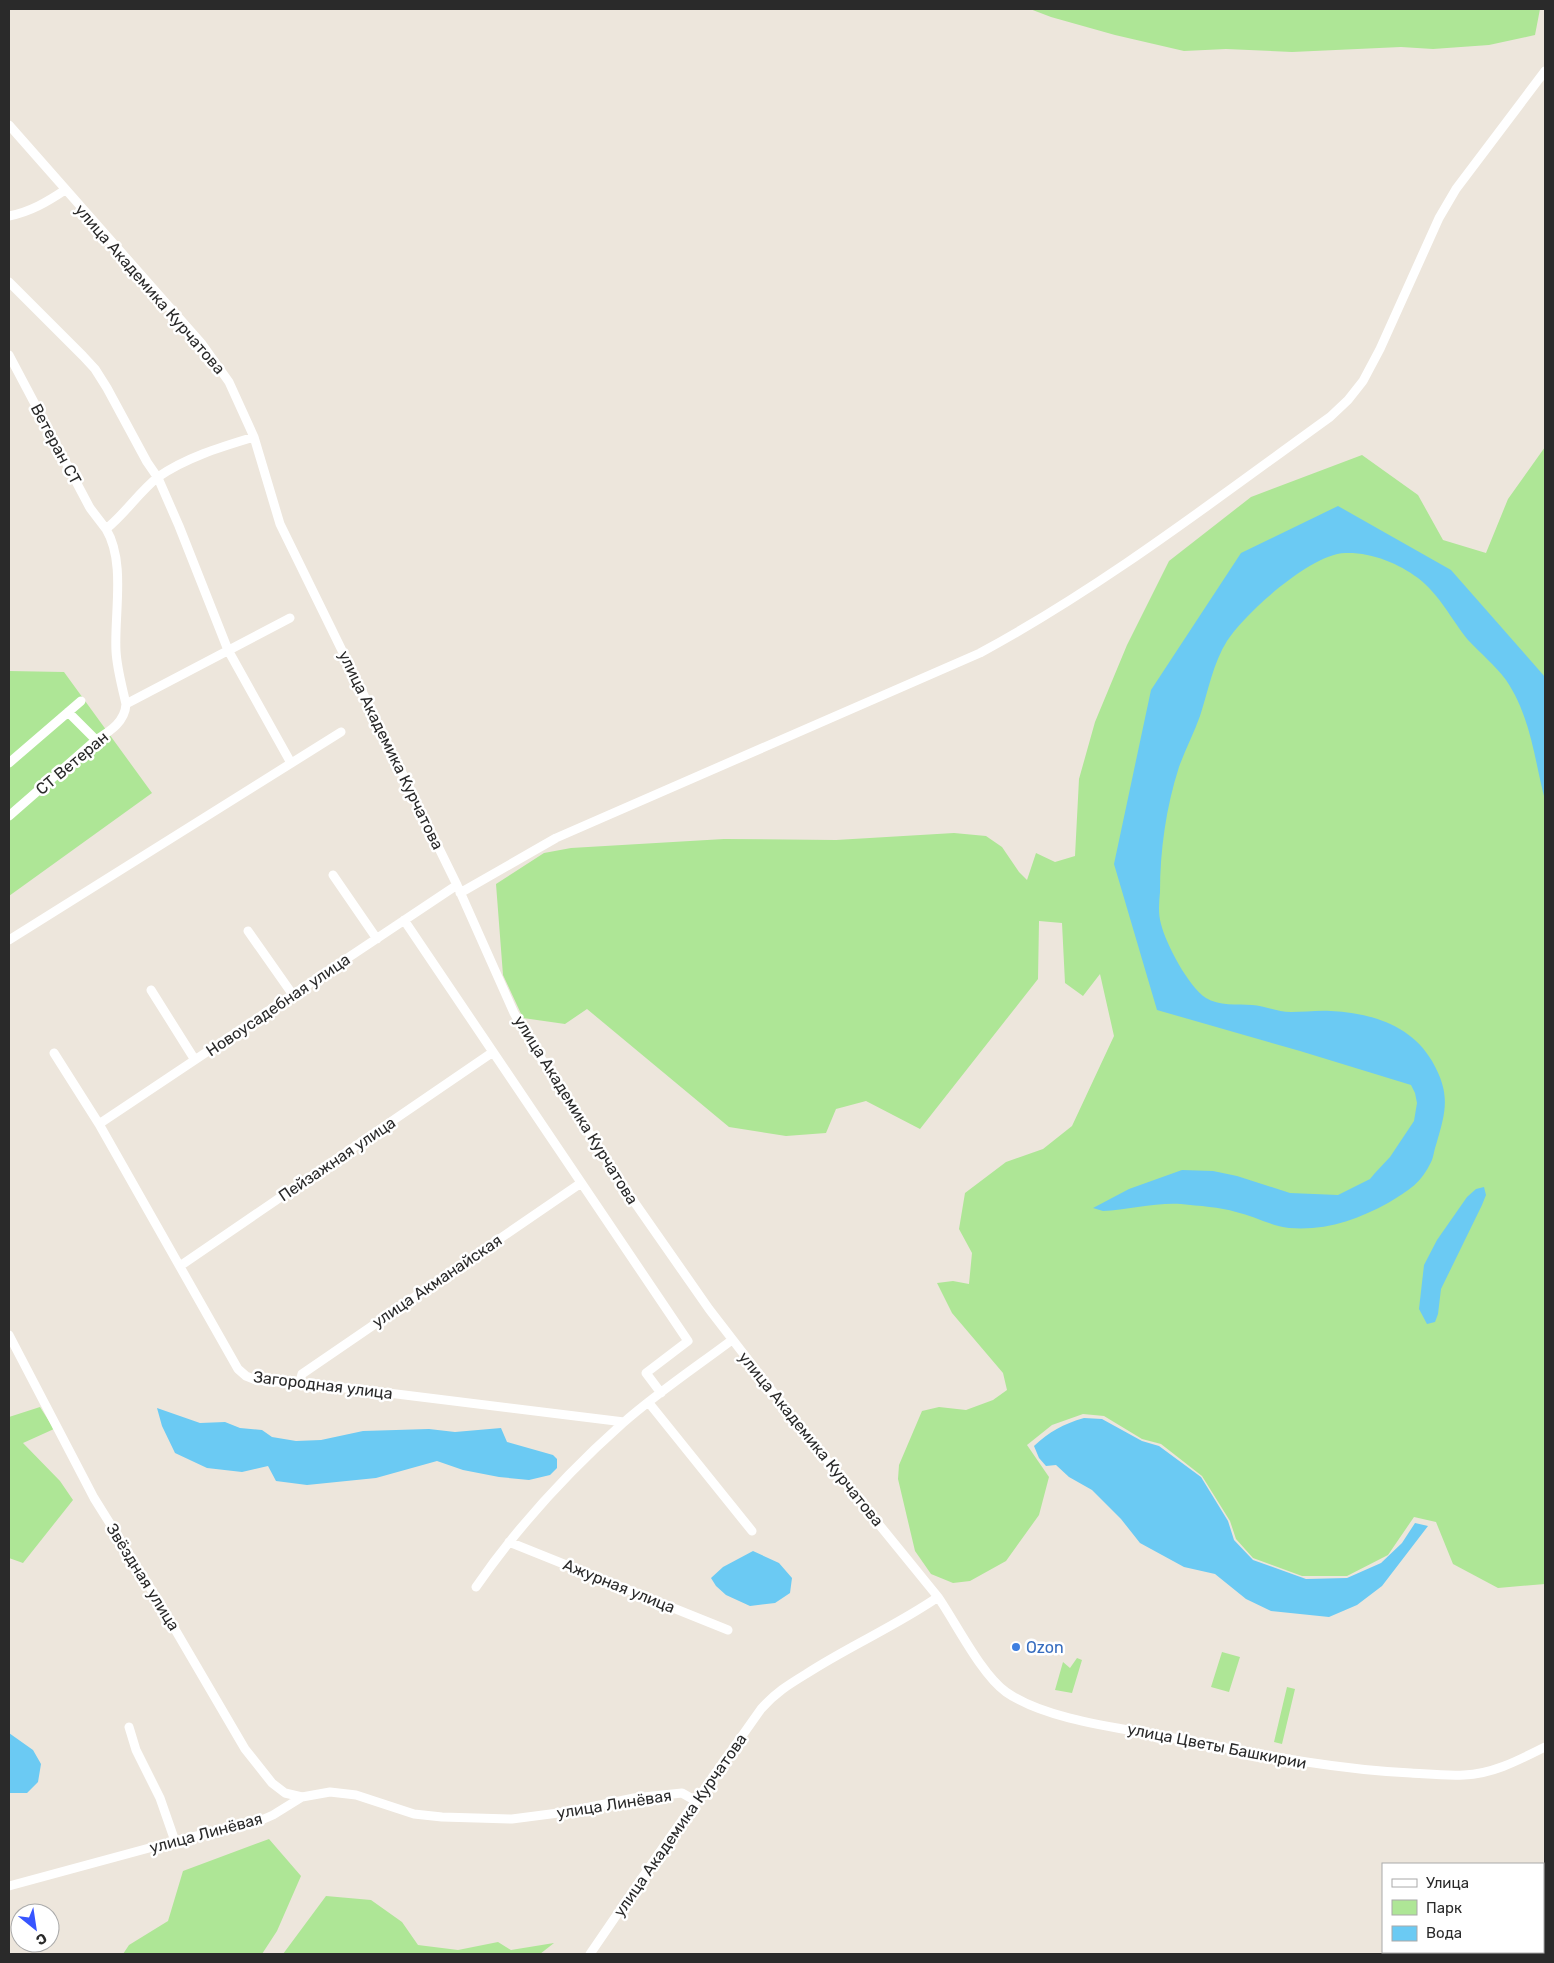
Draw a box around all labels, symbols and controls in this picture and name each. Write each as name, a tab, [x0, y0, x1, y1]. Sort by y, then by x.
street label: улица Академика Курчатова	[71, 200, 229, 378]
street label: Ветеран СТ	[27, 400, 85, 488]
street label: улица Академика Курчатова	[334, 647, 448, 853]
street label: СТ Ветеран	[32, 727, 112, 799]
street label: Новоусадебная улица	[202, 950, 354, 1060]
street label: улица Академика Курчатова	[510, 1012, 642, 1208]
street label: Пейзажная улица	[275, 1113, 399, 1205]
street label: улица Акманайская	[369, 1231, 505, 1331]
street label: улица Академика Курчатова	[735, 1348, 887, 1530]
street label: Загородная улица	[252, 1367, 394, 1403]
street label: Звёздная улица	[102, 1520, 184, 1634]
street label: Ажурная улица	[560, 1555, 678, 1617]
place label: Ozon	[1026, 1638, 1064, 1657]
marker: Ozon	[1010, 1641, 1022, 1653]
street label: улица Цветы Башкирии	[1126, 1719, 1308, 1773]
street label: улица Академика Курчатова	[609, 1730, 751, 1920]
street label: улица Линёвая	[555, 1786, 673, 1822]
street label: улица Линёвая	[147, 1809, 265, 1857]
legend	[1382, 1863, 1544, 1953]
text: Улица	[1426, 1874, 1469, 1892]
text: Парк	[1426, 1899, 1462, 1917]
north arrow	[10, 1903, 60, 1953]
text: Вода	[1426, 1924, 1462, 1942]
text: С	[33, 1929, 50, 1949]

